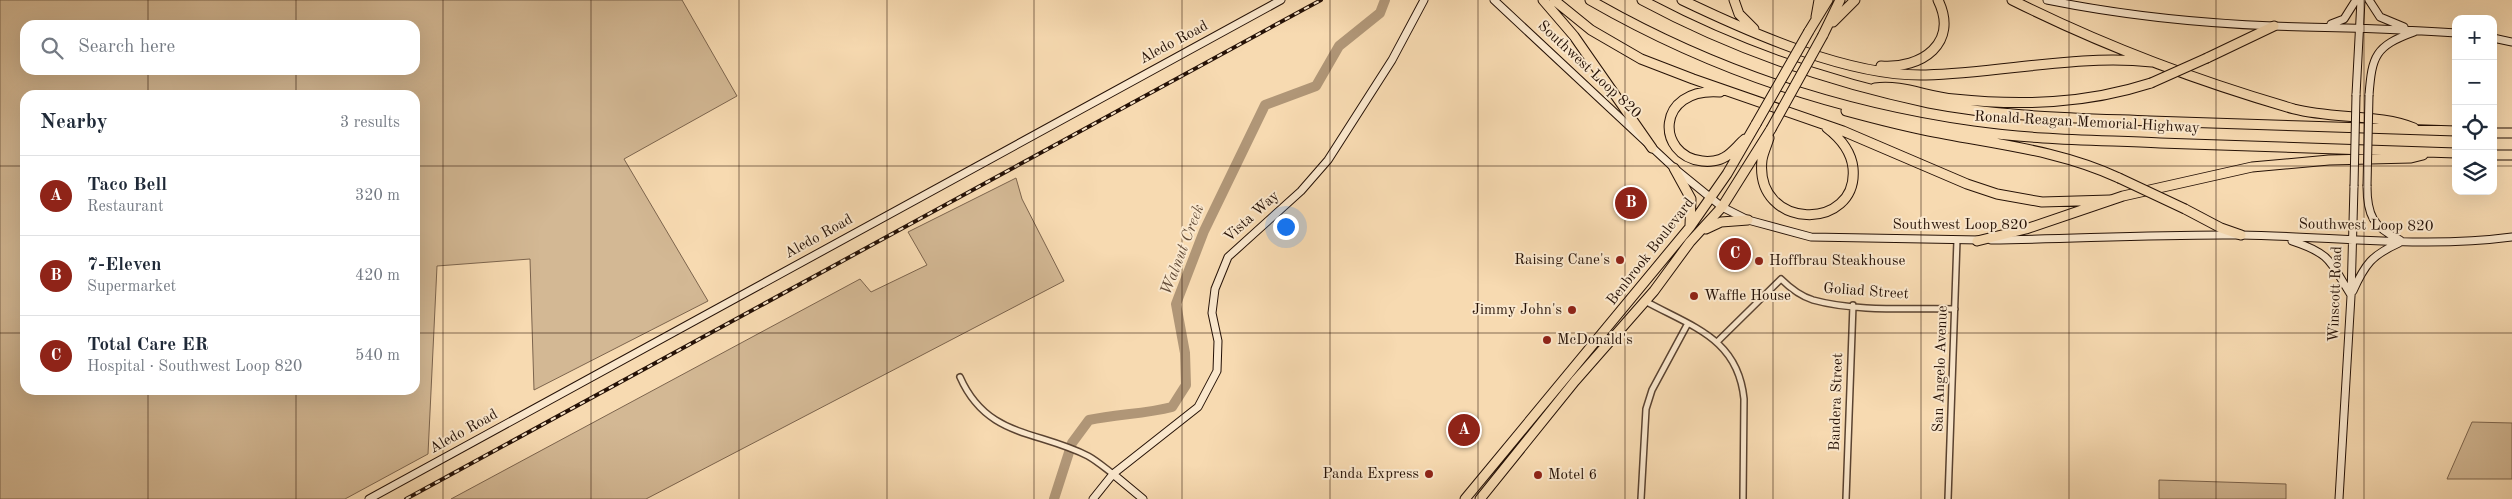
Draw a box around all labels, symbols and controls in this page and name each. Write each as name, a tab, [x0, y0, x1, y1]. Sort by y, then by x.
map controls	[2452, 15, 2497, 195]
button: +	[2452, 15, 2497, 60]
street label: Southwest Loop 820	[1535, 18, 1643, 122]
street label: Aledo Road	[1137, 19, 1211, 67]
search box	[20, 20, 420, 75]
icon: search	[38, 34, 66, 62]
text: Search here	[78, 38, 175, 57]
button: −	[2452, 60, 2497, 105]
button: locate	[2452, 105, 2497, 150]
street label: Ronald Reagan Memorial Highway	[1974, 110, 2200, 136]
text: Nearby	[40, 112, 108, 133]
text: 3 results	[340, 115, 400, 131]
button: layers	[2452, 150, 2497, 195]
text: Taco Bell	[87, 176, 167, 195]
pin: B	[1615, 184, 1647, 222]
text: A	[50, 188, 62, 204]
text: 320 m	[355, 188, 400, 204]
street label: Vista Way	[1222, 189, 1282, 245]
street label: Benbrook Boulevard	[1603, 195, 1699, 309]
text: Restaurant	[87, 199, 164, 215]
water label: Walnut Creek	[1158, 202, 1208, 298]
street label: Aledo Road	[782, 212, 856, 262]
your location	[1273, 214, 1299, 240]
street label: Southwest Loop 820	[2298, 217, 2434, 235]
street label: Southwest Loop 820	[1893, 218, 2027, 233]
pin: C	[1719, 235, 1751, 273]
street label: Winscott Road	[2327, 246, 2345, 342]
place label: Raising Cane's	[1514, 253, 1610, 268]
marker: Raising Cane's	[1614, 254, 1626, 266]
place label: Hoffbrau Steakhouse	[1769, 254, 1905, 269]
marker: Hoffbrau Steakhouse	[1753, 255, 1765, 267]
text: 7-Eleven	[87, 256, 162, 275]
text: B	[50, 268, 62, 284]
text: 420 m	[355, 268, 400, 284]
text: Supermarket	[87, 279, 176, 295]
street label: Goliad Street	[1823, 282, 1909, 302]
place label: Waffle House	[1704, 289, 1791, 304]
marker: Waffle House	[1688, 290, 1700, 302]
place label: Jimmy John's	[1472, 303, 1562, 318]
marker: Jimmy John's	[1566, 304, 1578, 316]
street label: San Angelo Avenue	[1931, 305, 1951, 433]
place label: McDonald's	[1557, 333, 1633, 348]
marker: McDonald's	[1541, 334, 1553, 346]
text: Total Care ER	[87, 336, 208, 355]
text: C	[51, 348, 61, 364]
text: 540 m	[355, 348, 400, 364]
street label: Bandera Street	[1828, 353, 1846, 451]
text: Hospital · Southwest Loop 820	[87, 359, 302, 375]
street label: Aledo Road	[427, 407, 501, 457]
pin: A	[1448, 411, 1480, 449]
place label: Panda Express	[1323, 467, 1419, 482]
marker: Panda Express	[1423, 468, 1435, 480]
place label: Motel 6	[1548, 468, 1597, 483]
marker: Motel 6	[1532, 469, 1544, 481]

